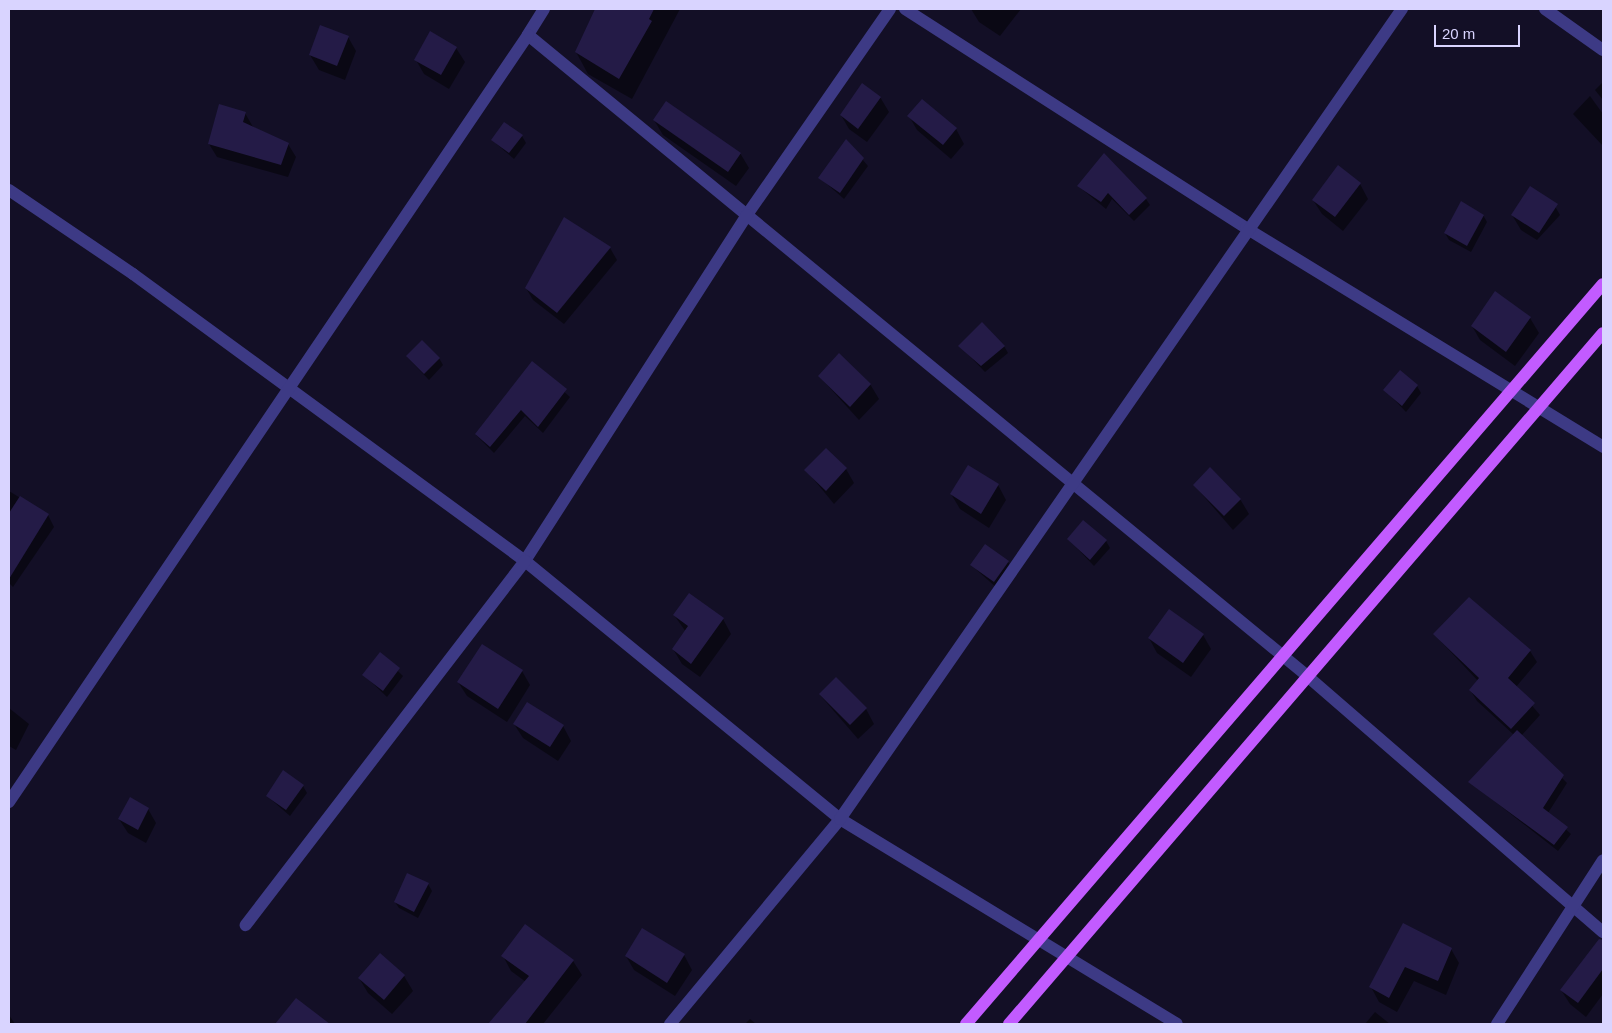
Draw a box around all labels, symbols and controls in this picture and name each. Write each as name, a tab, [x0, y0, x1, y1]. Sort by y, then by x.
scale bar	[1437, 15, 1523, 47]
text: 20 m	[1442, 25, 1475, 42]

